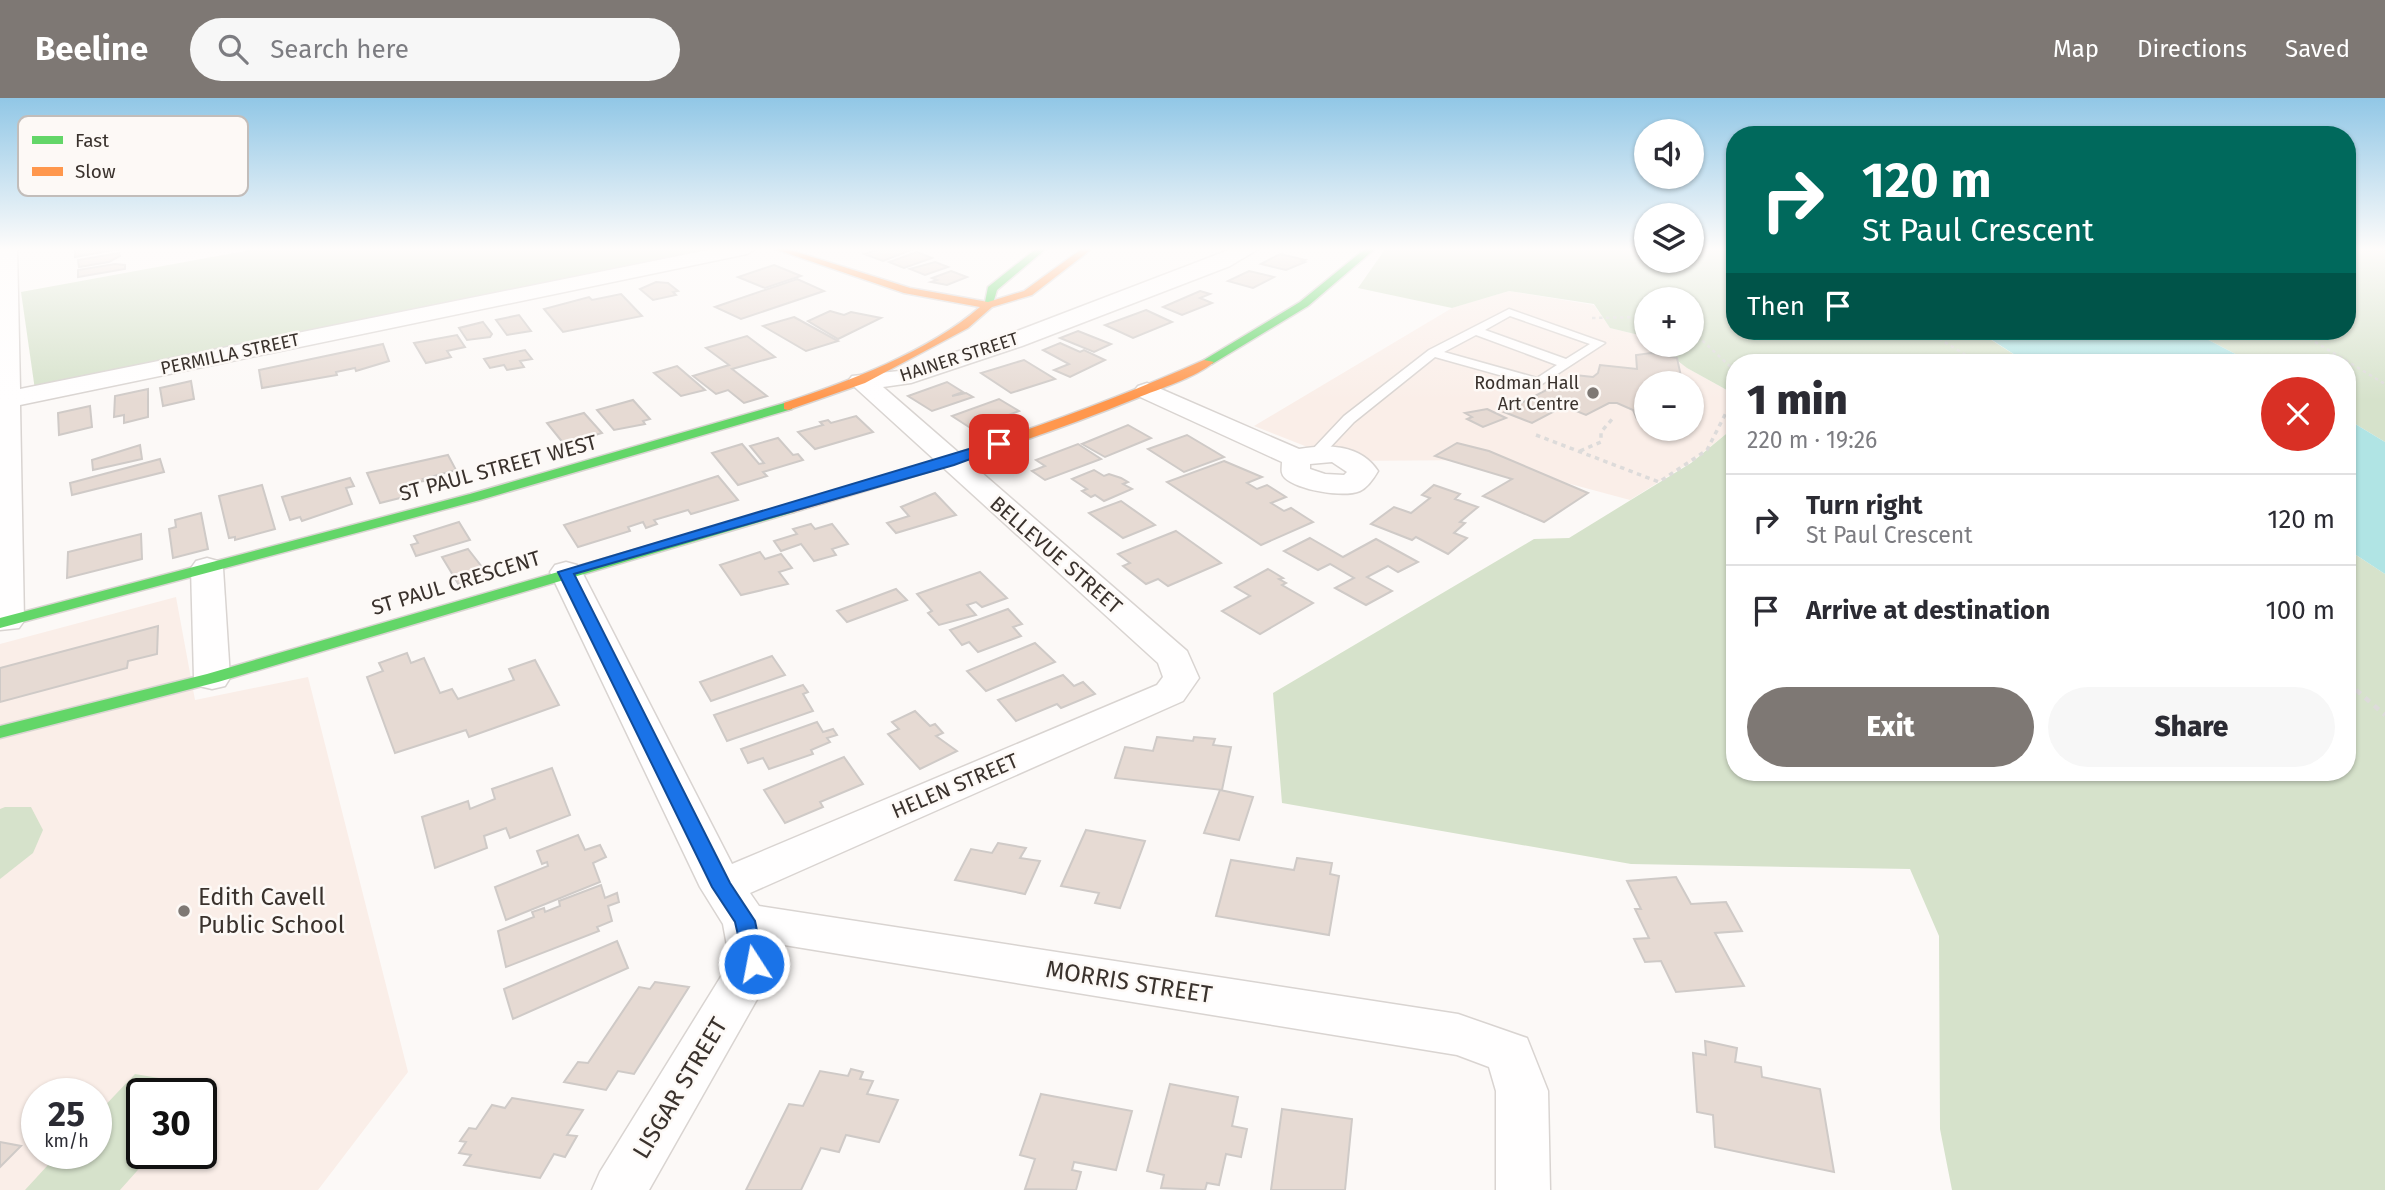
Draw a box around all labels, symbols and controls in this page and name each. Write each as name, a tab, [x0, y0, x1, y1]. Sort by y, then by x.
search box	[190, 18, 680, 81]
text: Beeline	[35, 29, 148, 69]
icon: search	[214, 30, 252, 68]
text: Search here	[270, 34, 409, 65]
text: Map	[2053, 35, 2099, 63]
text: Directions	[2137, 35, 2247, 63]
text: Saved	[2285, 35, 2350, 63]
legend	[18, 116, 248, 196]
map controls	[1634, 119, 1704, 441]
button: sound	[1634, 119, 1704, 189]
text: Fast	[75, 129, 109, 152]
text: 120 m	[1862, 151, 1992, 210]
icon: right	[1747, 154, 1838, 245]
text: Slow	[75, 160, 116, 183]
button: layers	[1634, 203, 1704, 273]
text: St Paul Crescent	[1862, 211, 2094, 249]
button: +	[1634, 287, 1704, 357]
icon: arrive	[1819, 287, 1857, 325]
text: Then	[1747, 291, 1805, 322]
street label: HAINER STREET	[897, 327, 1022, 387]
street label: PERMILLA STREET	[159, 328, 302, 379]
button: −	[1634, 371, 1704, 441]
place label: Rodman Hall Art Centre	[1474, 372, 1579, 415]
text: 1 min	[1747, 375, 1848, 425]
button: close	[2261, 377, 2335, 451]
marker: Rodman Hall Art Centre	[1585, 385, 1601, 401]
pin	[969, 414, 1029, 474]
icon: arrive	[980, 425, 1018, 463]
text: 220 m · 19:26	[1747, 426, 1877, 454]
street label: ST PAUL STREET WEST	[396, 429, 600, 507]
text: Turn right	[1806, 490, 1923, 521]
street label: BELLEVUE STREET	[985, 491, 1127, 619]
icon: right	[1747, 501, 1785, 539]
text: 120 m	[2267, 504, 2335, 535]
text: St Paul Crescent	[1806, 521, 1973, 549]
street label: ST PAUL CRESCENT	[368, 545, 544, 621]
icon: arrive	[1747, 592, 1785, 630]
text: Arrive at destination	[1806, 595, 2050, 626]
text: 100 m	[2266, 595, 2335, 626]
button: Exit	[1747, 687, 2034, 767]
button: Share	[2048, 687, 2335, 767]
street label: HELEN STREET	[888, 748, 1022, 824]
place label: Edith Cavell Public School	[198, 883, 345, 939]
marker: Edith Cavell Public School	[176, 903, 192, 919]
position arrow	[717, 927, 791, 1001]
street label: MORRIS STREET	[1044, 955, 1215, 1009]
street label: LISGAR STREET	[627, 1012, 733, 1164]
speed limit sign: 30	[126, 1078, 217, 1169]
text: 25	[48, 1093, 85, 1135]
text: km/h	[44, 1130, 89, 1152]

